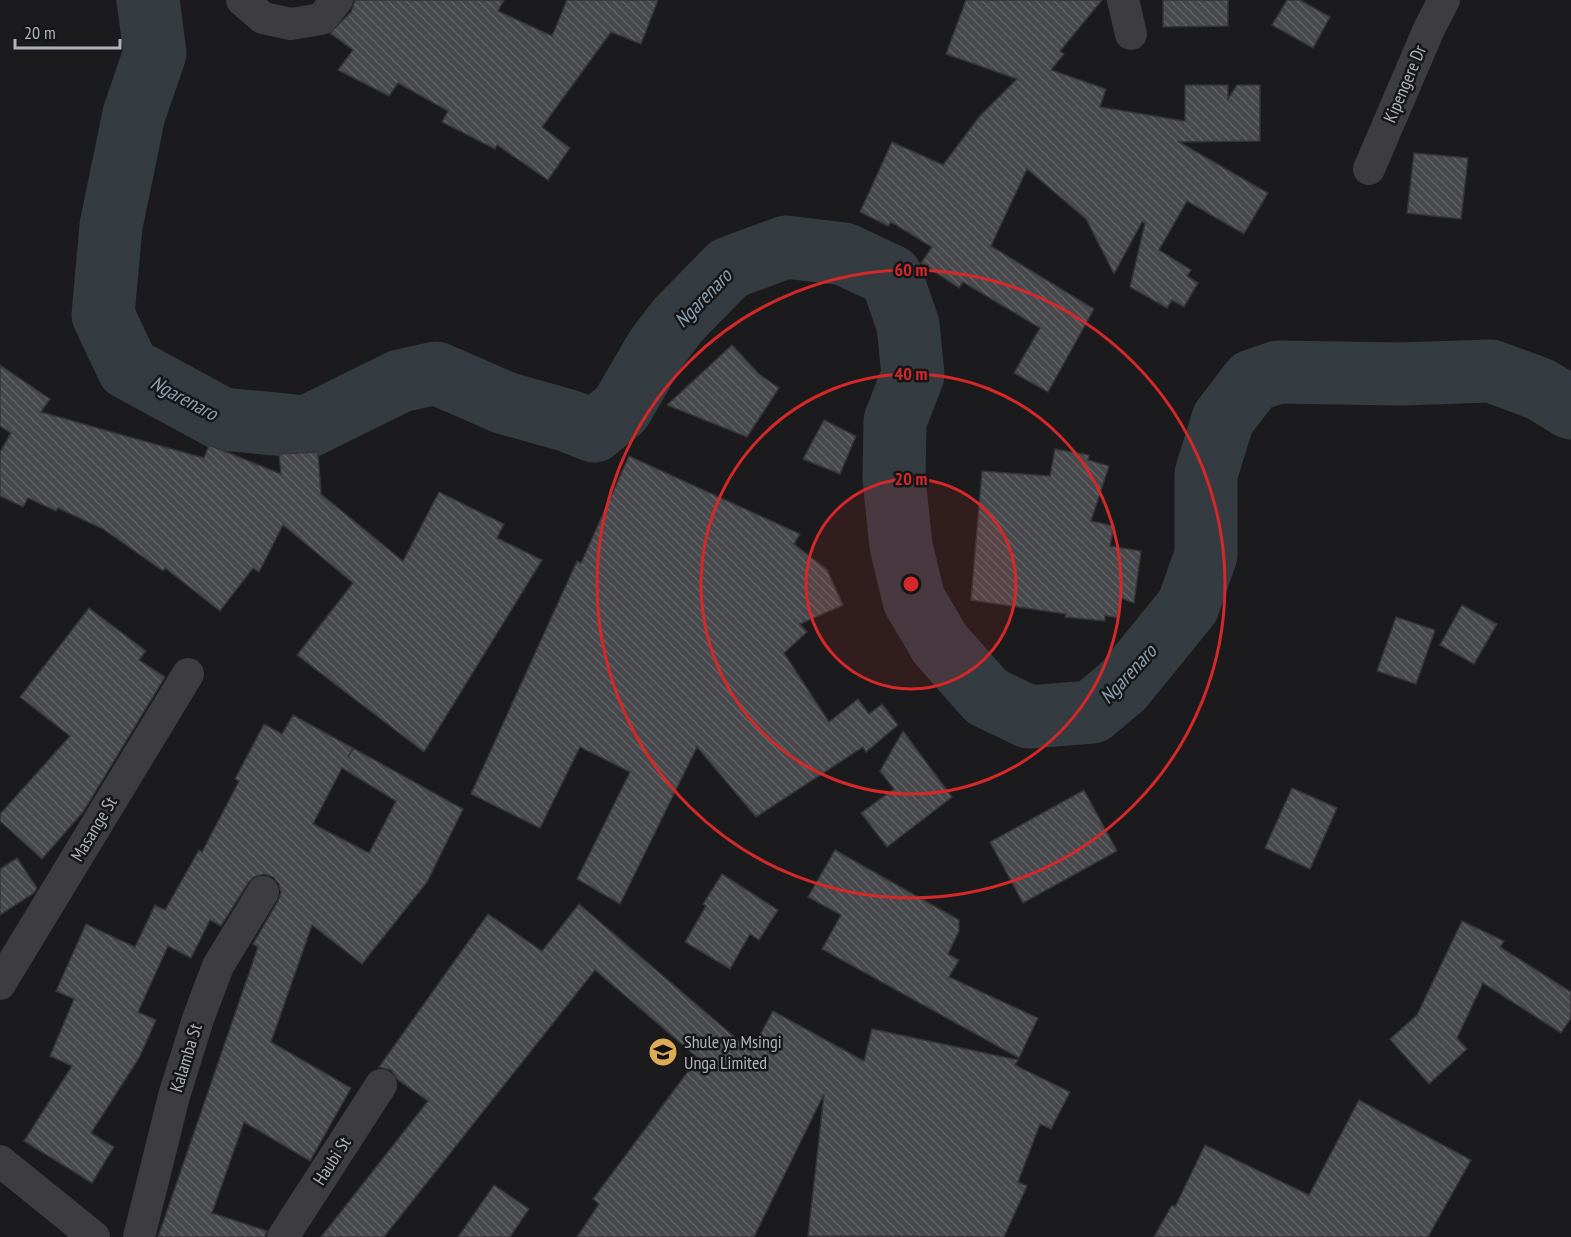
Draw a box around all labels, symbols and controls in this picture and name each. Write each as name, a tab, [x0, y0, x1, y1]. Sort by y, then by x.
scale bar	[15, 12, 120, 50]
text: 20 m	[24, 21, 56, 44]
street label: Kipengere Dr	[1378, 42, 1431, 126]
text: 60 m	[895, 258, 927, 281]
water label: Ngarenaro	[669, 262, 738, 333]
text: 40 m	[895, 362, 927, 385]
water label: Ngarenaro	[146, 370, 223, 427]
text: 20 m	[895, 467, 927, 490]
centre of rings	[901, 574, 921, 594]
water label: Ngarenaro	[1094, 638, 1163, 709]
street label: Masange St	[65, 792, 122, 865]
street label: Kalamba St	[164, 1021, 207, 1095]
place label: Shule ya Msingi Unga Limited	[684, 1030, 782, 1074]
school or university icon: Shule ya Msingi Unga Limited	[647, 1036, 679, 1068]
street label: Haubi St	[308, 1132, 356, 1189]

